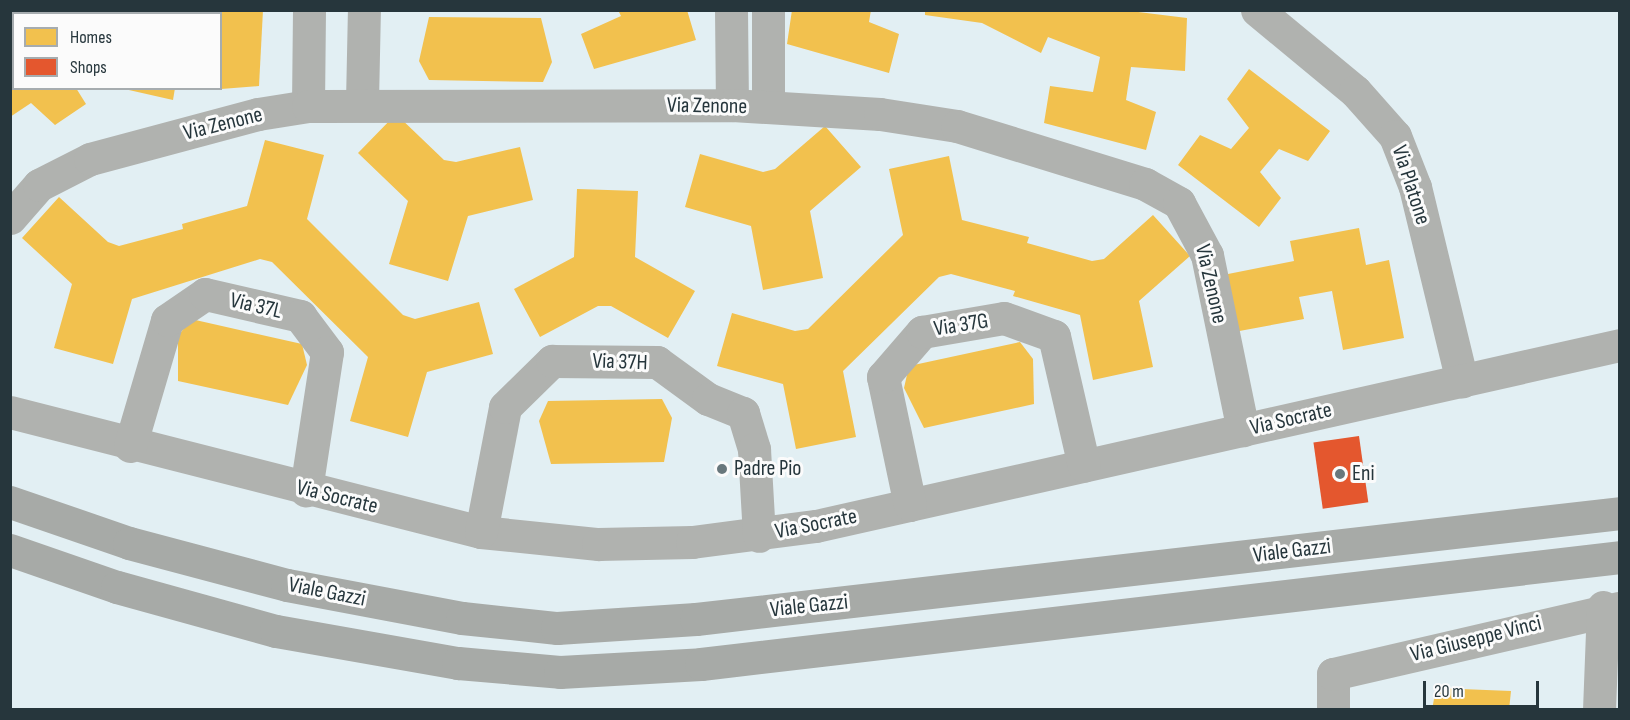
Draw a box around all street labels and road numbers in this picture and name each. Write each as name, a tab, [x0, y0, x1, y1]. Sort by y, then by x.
street label: Via Zenone	[667, 92, 747, 120]
street label: Via Zenone	[181, 101, 265, 147]
street label: Via Platone	[1386, 142, 1436, 228]
street label: Via Zenone	[1189, 242, 1233, 326]
street label: Via 37L	[228, 287, 284, 325]
street label: Via 37G	[932, 308, 990, 342]
street label: Via 37H	[592, 348, 648, 376]
street label: Via Socrate	[1248, 397, 1334, 441]
street label: Via Socrate	[294, 474, 380, 520]
street label: Via Socrate	[773, 503, 859, 545]
street label: Viale Gazzi	[1252, 533, 1332, 569]
street label: Viale Gazzi	[286, 572, 368, 612]
street label: Viale Gazzi	[769, 589, 849, 623]
street label: Via Giuseppe Vinci	[1408, 610, 1544, 668]

